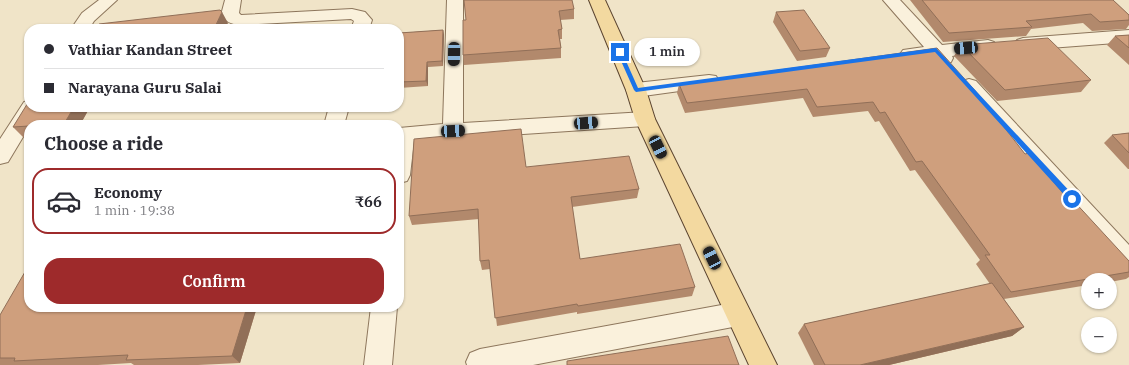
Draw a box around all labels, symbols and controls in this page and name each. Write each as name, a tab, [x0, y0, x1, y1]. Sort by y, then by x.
callout: 1 min	[634, 38, 700, 66]
text: Vathiar Kandan Street	[68, 40, 232, 59]
car	[954, 41, 978, 55]
car	[448, 42, 460, 66]
route end	[611, 43, 629, 61]
text: 1 min	[649, 43, 685, 60]
text: Narayana Guru Salai	[68, 78, 221, 97]
car	[574, 116, 598, 130]
car	[441, 124, 465, 138]
text: Choose a ride	[44, 132, 163, 155]
car	[647, 134, 669, 160]
icon: car	[46, 183, 82, 219]
text: Economy	[94, 183, 162, 202]
route start	[1063, 190, 1081, 208]
text: ₹66	[355, 192, 382, 211]
text: 1 min · 19:38	[94, 202, 175, 219]
car	[701, 245, 723, 271]
button: Confirm	[44, 258, 384, 304]
map controls	[1081, 273, 1117, 353]
button: +	[1081, 273, 1117, 309]
button: −	[1081, 317, 1117, 353]

